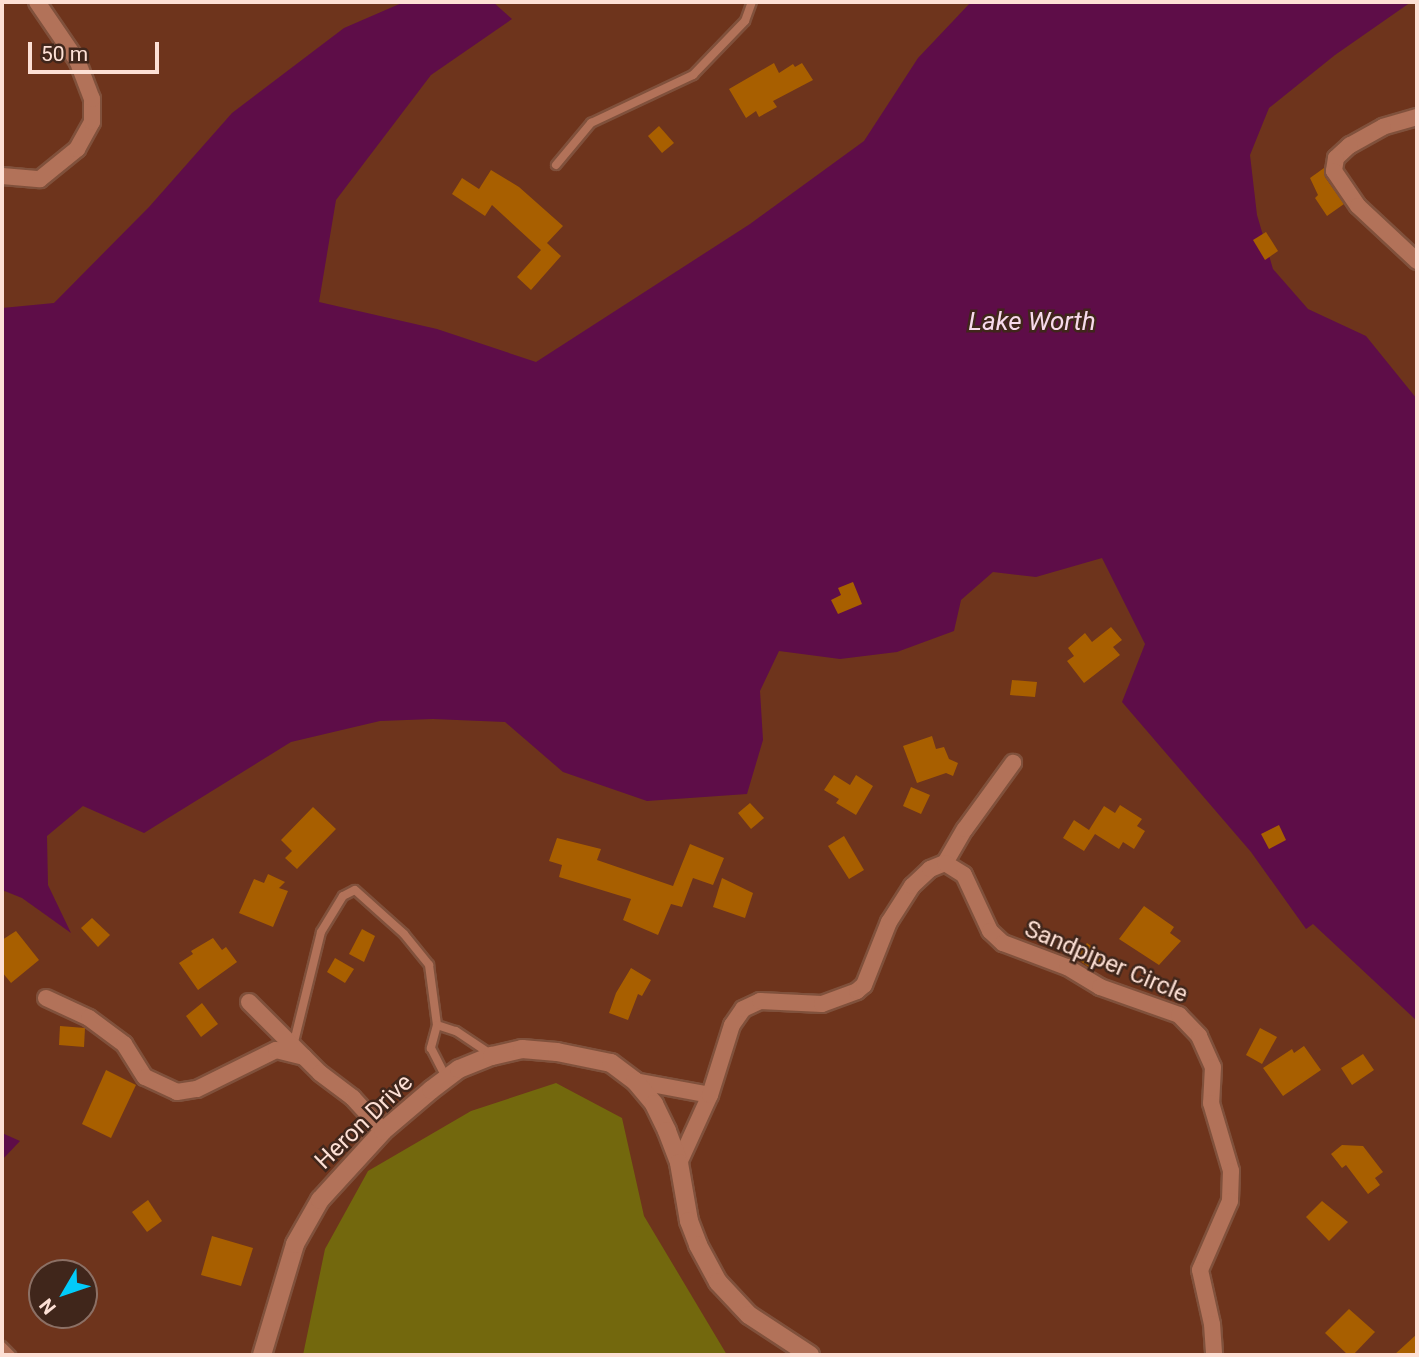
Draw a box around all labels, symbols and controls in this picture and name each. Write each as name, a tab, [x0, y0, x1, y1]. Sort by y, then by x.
scale bar	[32, 28, 163, 72]
text: 50 m	[41, 42, 88, 66]
water label: Lake Worth	[968, 306, 1096, 338]
street label: Sandpiper Circle	[1020, 915, 1192, 1009]
street label: Heron Drive	[309, 1068, 419, 1176]
north arrow	[28, 1259, 98, 1329]
text: N	[35, 1294, 61, 1319]

